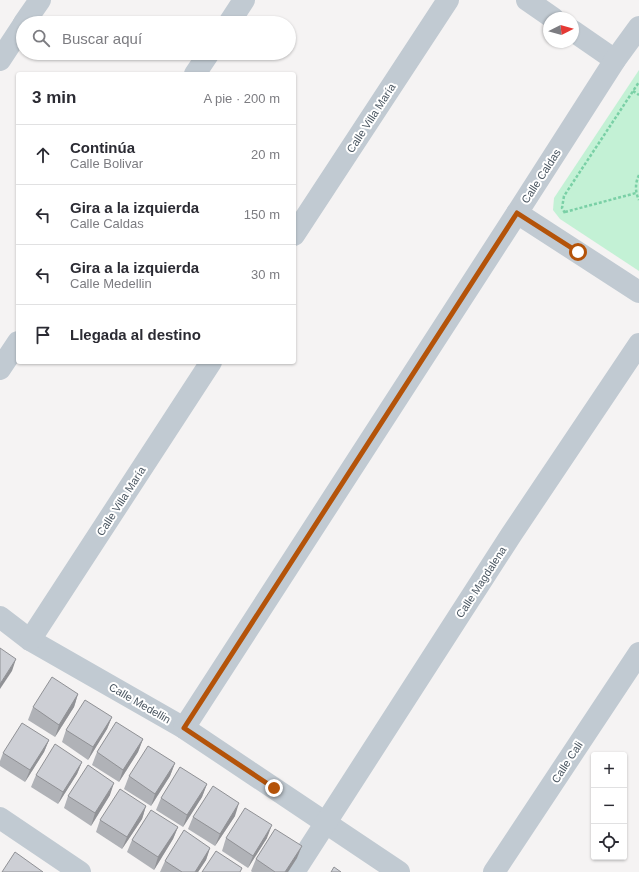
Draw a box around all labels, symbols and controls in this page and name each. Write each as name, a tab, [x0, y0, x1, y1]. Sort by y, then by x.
north arrow	[543, 12, 579, 48]
search box	[16, 16, 296, 60]
icon: search	[30, 27, 52, 49]
text: Buscar aquí	[62, 30, 142, 47]
street label: Calle Villa María	[344, 80, 398, 155]
text: 3 min	[32, 88, 76, 107]
text: A pie · 200 m	[203, 91, 280, 106]
text: Continúa	[70, 139, 135, 156]
icon: ahead	[32, 144, 54, 166]
street label: Calle Caldas	[519, 146, 563, 205]
text: 20 m	[251, 147, 280, 162]
text: Calle Bolivar	[70, 156, 143, 171]
text: Gira a la izquierda	[70, 199, 199, 216]
icon: left	[32, 204, 54, 226]
text: 150 m	[244, 207, 280, 222]
text: Calle Caldas	[70, 216, 144, 231]
route start	[569, 243, 587, 261]
text: Gira a la izquierda	[70, 259, 199, 276]
icon: left	[32, 264, 54, 286]
text: 30 m	[251, 267, 280, 282]
text: Calle Medellin	[70, 276, 152, 291]
icon: arrive	[32, 324, 54, 346]
text: Llegada al destino	[70, 326, 201, 343]
street label: Calle Villa María	[94, 463, 148, 538]
street label: Calle Magdalena	[453, 543, 509, 620]
street label: Calle Medellin	[107, 681, 173, 725]
street label: Calle Cali	[549, 739, 585, 785]
map controls	[591, 752, 627, 860]
button: +	[591, 752, 627, 788]
route end	[265, 779, 283, 797]
button: −	[591, 788, 627, 824]
button: locate	[591, 824, 627, 860]

